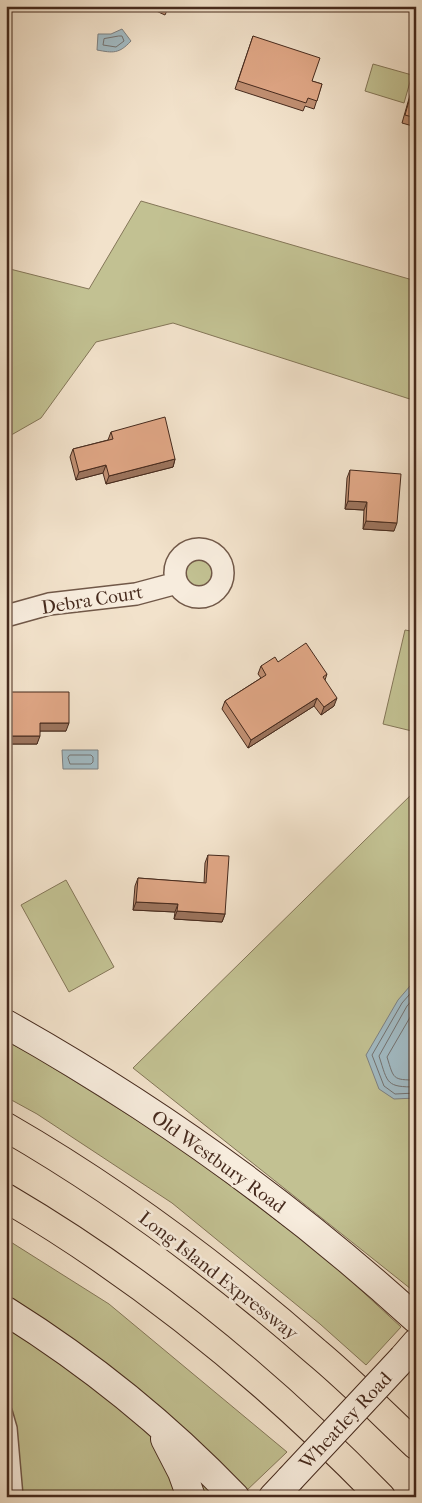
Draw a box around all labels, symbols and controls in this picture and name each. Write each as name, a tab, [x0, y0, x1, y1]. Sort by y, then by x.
street label: Debra Court	[40, 581, 145, 619]
street label: Old Westbury Road	[147, 1106, 290, 1218]
street label: Long Island Expressway	[135, 1207, 303, 1345]
street label: Wheatley Road	[294, 1367, 397, 1475]

